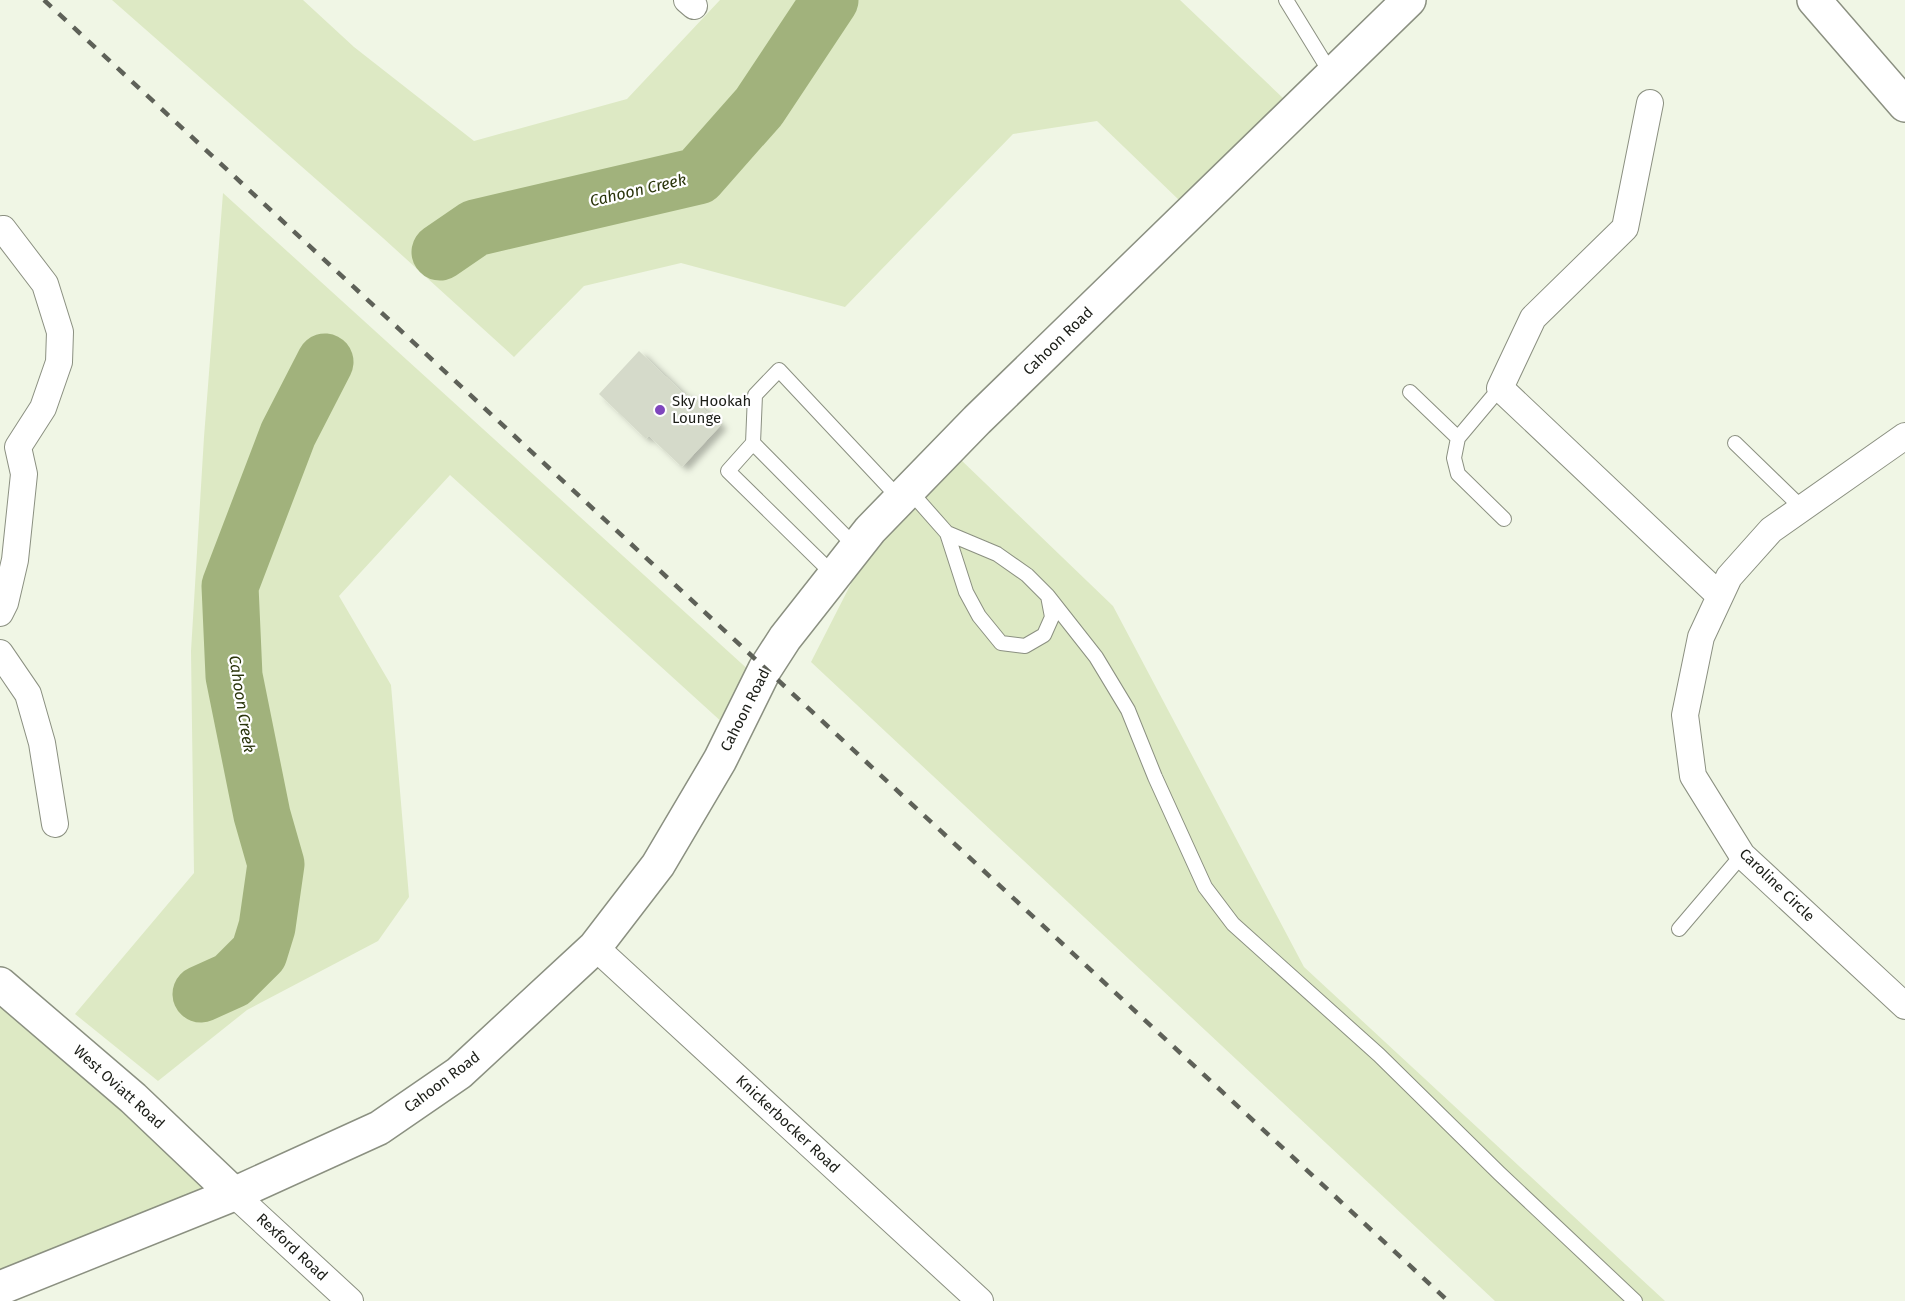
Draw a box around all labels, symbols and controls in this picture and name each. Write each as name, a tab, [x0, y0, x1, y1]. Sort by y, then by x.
water label: Cahoon Creek	[588, 170, 688, 210]
street label: Cahoon Road	[1019, 303, 1097, 379]
place label: Sky Hookah Lounge	[672, 392, 751, 427]
marker: Sky Hookah Lounge	[653, 403, 667, 417]
water label: Cahoon Creek	[225, 654, 259, 754]
street label: Cahoon Road	[717, 666, 773, 754]
street label: Caroline Circle	[1736, 845, 1818, 925]
street label: West Oviatt Road	[70, 1041, 168, 1133]
street label: Cahoon Road	[401, 1048, 483, 1116]
street label: Knickerbocker Road	[732, 1071, 844, 1177]
street label: Rexford Road	[253, 1209, 331, 1285]

